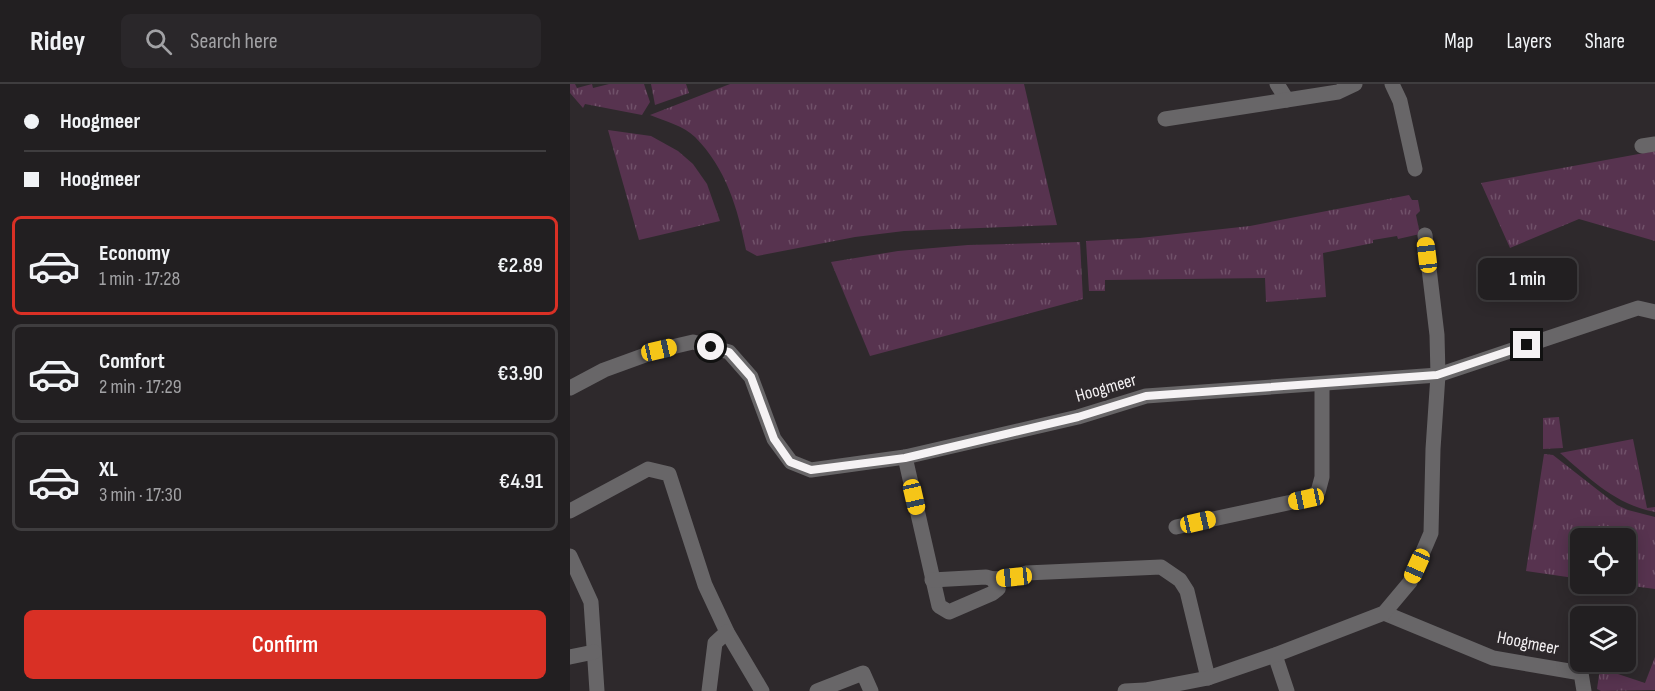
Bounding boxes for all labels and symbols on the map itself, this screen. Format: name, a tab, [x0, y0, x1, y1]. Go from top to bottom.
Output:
car	[1416, 236, 1438, 274]
callout: 1 min	[1478, 258, 1576, 300]
route end	[1513, 331, 1540, 358]
route start	[697, 333, 724, 360]
car	[639, 337, 679, 363]
street label: Hoogmeer	[1073, 369, 1139, 407]
car	[901, 477, 927, 517]
car	[1287, 486, 1325, 512]
car	[1178, 509, 1218, 535]
car	[1401, 546, 1433, 586]
car	[995, 566, 1033, 588]
street label: Hoogmeer	[1495, 627, 1561, 659]

